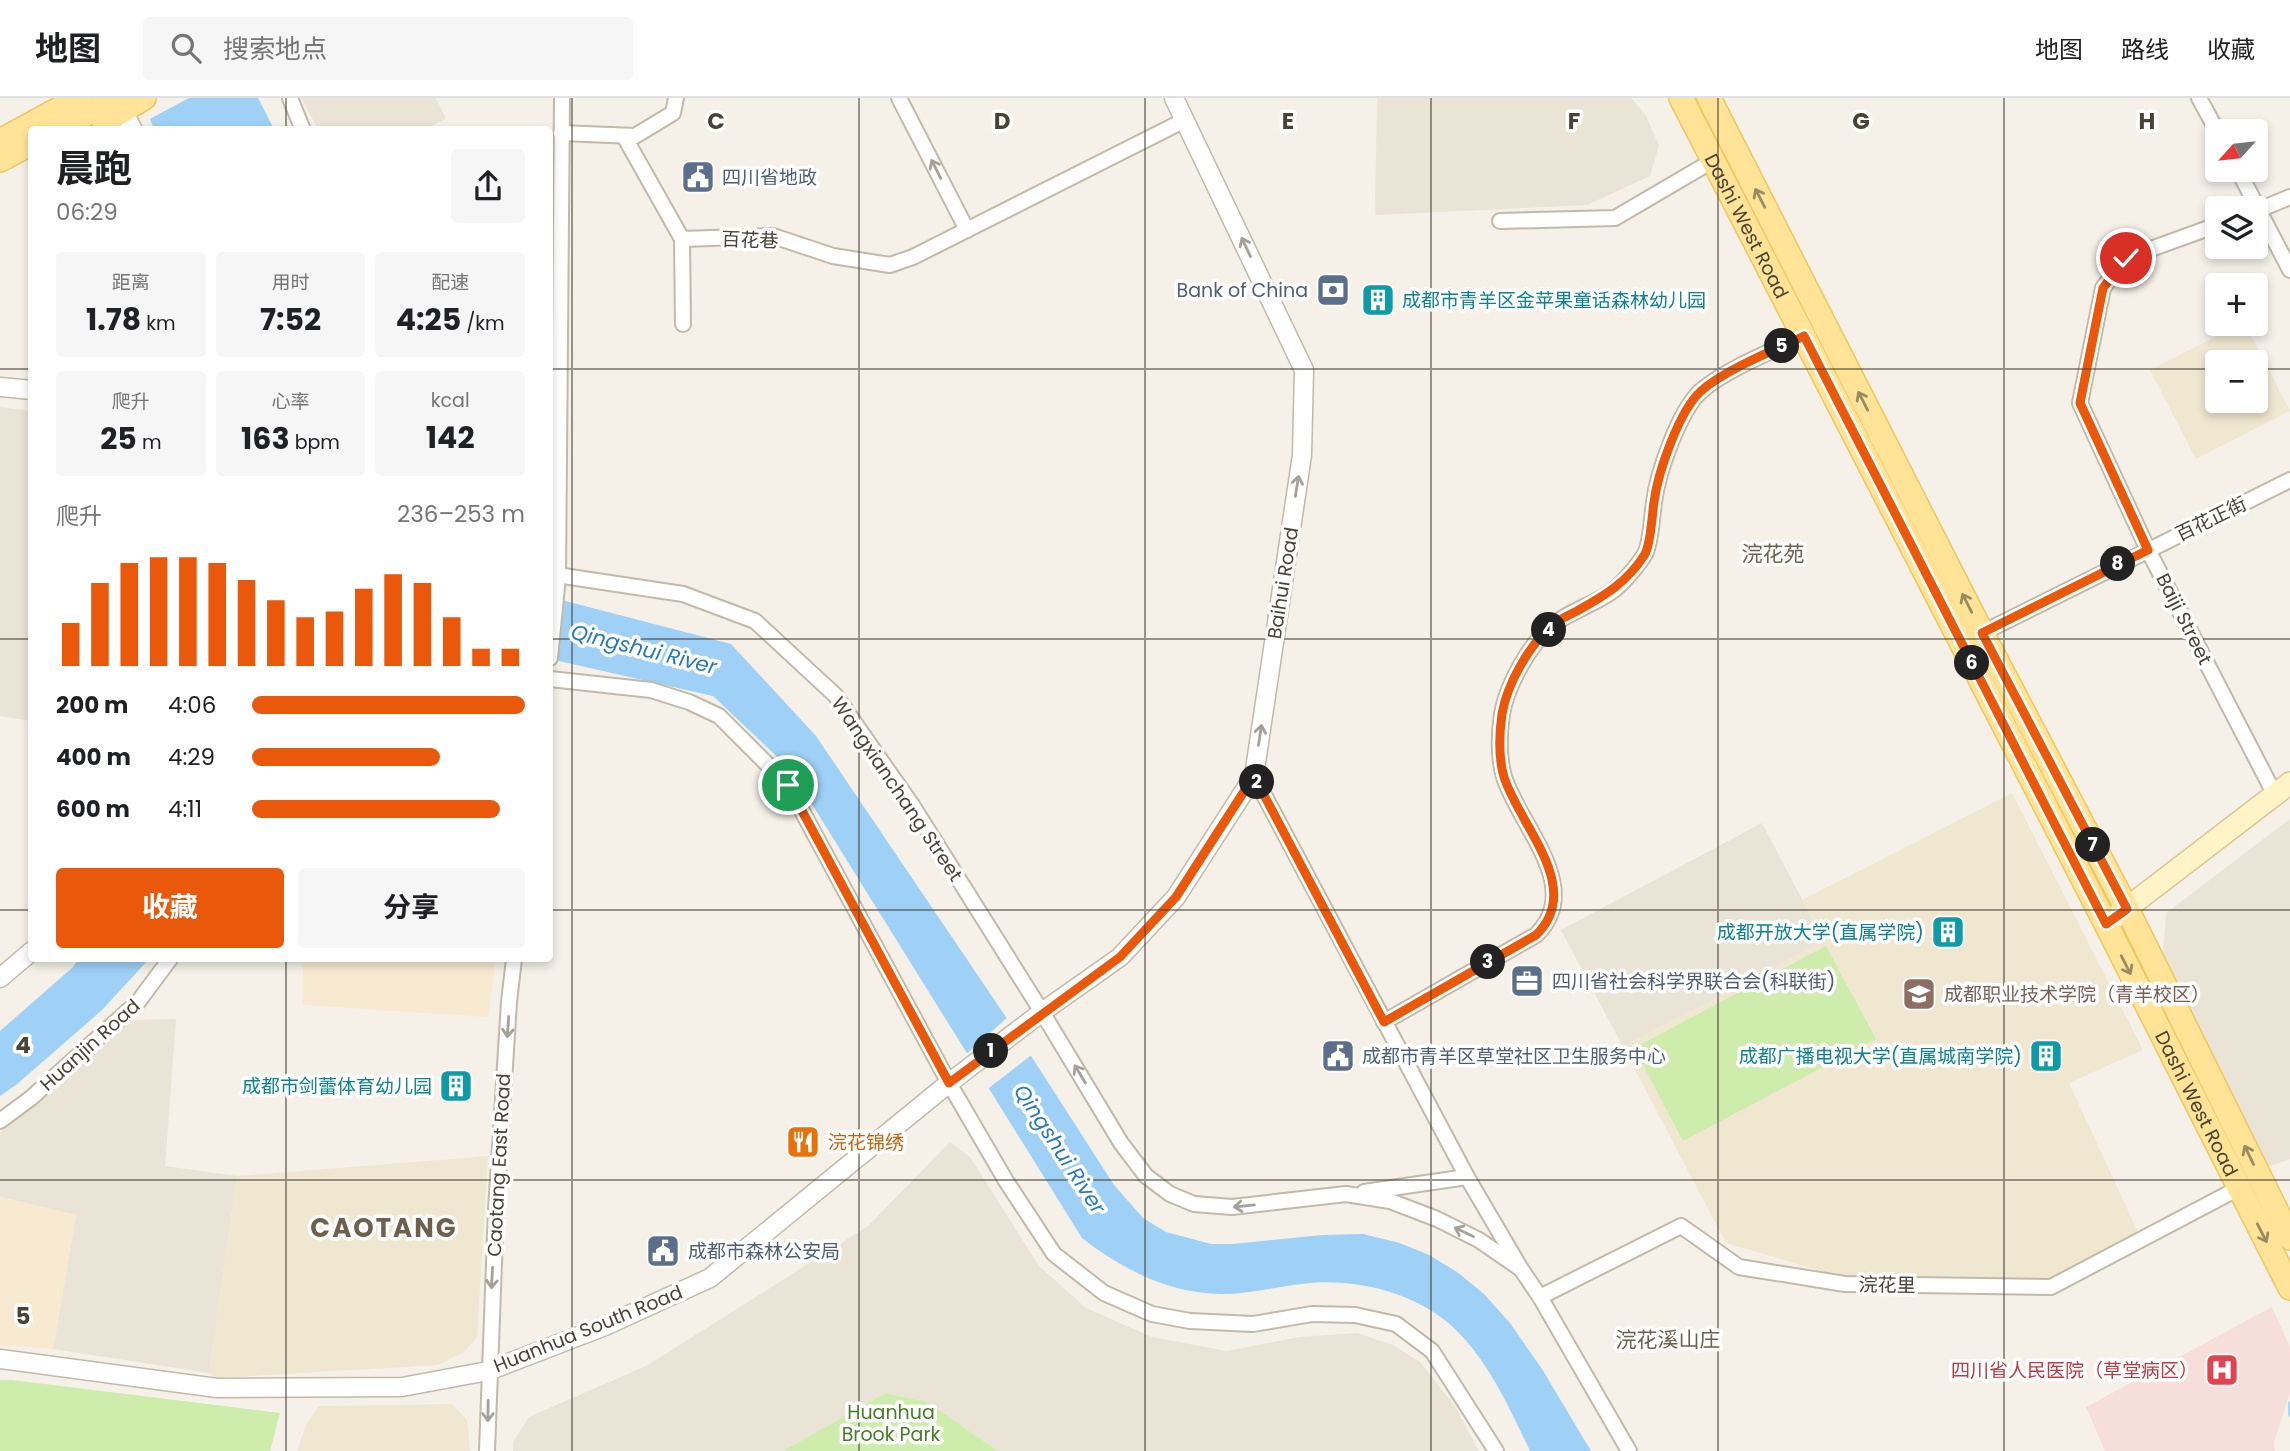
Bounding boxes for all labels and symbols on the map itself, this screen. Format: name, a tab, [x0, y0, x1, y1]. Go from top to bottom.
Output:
text: C	[707, 105, 725, 137]
text: D	[994, 105, 1010, 137]
text: E	[1282, 105, 1294, 137]
text: F	[1568, 105, 1580, 137]
text: G	[1852, 105, 1870, 137]
text: H	[2139, 105, 2155, 137]
north arrow	[2205, 119, 2268, 182]
street label: Dashi West Road	[1698, 149, 1795, 303]
public building icon: 四川省地政	[679, 158, 717, 196]
one-way arrow	[929, 159, 942, 180]
place label: 四川省地政	[722, 164, 817, 191]
one-way arrow	[1752, 188, 1766, 209]
street label: 百花巷	[721, 226, 779, 254]
pin	[2096, 228, 2156, 288]
one-way arrow	[1239, 237, 1252, 258]
bank icon: Bank of China	[1314, 271, 1352, 309]
place label: Bank of China	[1177, 277, 1308, 304]
building icon: 成都市青羊区金苹果童话森林幼儿园	[1359, 281, 1397, 319]
place label: 成都市青羊区金苹果童话森林幼儿园	[1402, 287, 1706, 314]
pin: 5	[1764, 328, 1800, 364]
one-way arrow	[1856, 391, 1869, 412]
one-way arrow	[1291, 475, 1304, 498]
street label: 百花正街	[2171, 490, 2251, 548]
street label: Baihui Road	[1261, 525, 1305, 641]
district label: 浣花苑	[1742, 539, 1805, 568]
pin: 8	[2100, 546, 2136, 582]
street label: Baiji Street	[2149, 569, 2219, 669]
one-way arrow	[1959, 594, 1973, 614]
pin: 4	[1532, 612, 1566, 648]
water label: Qingshui River	[568, 617, 721, 681]
pin: 6	[1954, 646, 1990, 680]
street label: Wangxianchang Street	[825, 691, 969, 887]
one-way arrow	[1254, 724, 1267, 747]
pin	[758, 755, 818, 815]
pin: 2	[1240, 764, 1274, 800]
pin: 7	[2076, 828, 2110, 862]
building icon: 成都开放大学(直属学院)	[1929, 913, 1967, 951]
place label: 成都开放大学(直属学院)	[1717, 919, 1924, 946]
pin: 3	[1470, 944, 1506, 980]
one-way arrow	[2119, 954, 2133, 975]
office icon: 四川省社会科学界联合会(科联街)	[1508, 962, 1546, 1000]
place label: 四川省社会科学界联合会(科联街)	[1552, 968, 1835, 995]
school or university icon: 成都职业技术学院（青羊校区）	[1900, 975, 1938, 1013]
place label: 成都职业技术学院（青羊校区）	[1944, 981, 2210, 1008]
street label: Huanjin Road	[34, 993, 146, 1097]
one-way arrow	[501, 1015, 514, 1038]
street label: Dashi West Road	[2149, 1026, 2245, 1181]
text: 4	[15, 1029, 31, 1061]
pin: 1	[974, 1034, 1009, 1068]
public building icon: 成都市青羊区草堂社区卫生服务中心	[1319, 1037, 1357, 1075]
building icon: 成都广播电视大学(直属城南学院)	[2027, 1037, 2065, 1075]
place label: 成都市青羊区草堂社区卫生服务中心	[1362, 1043, 1666, 1070]
place label: 成都广播电视大学(直属城南学院)	[1739, 1043, 2022, 1070]
one-way arrow	[1072, 1065, 1086, 1085]
building icon: 成都市剑蕾体育幼儿园	[437, 1067, 475, 1105]
place label: 成都市剑蕾体育幼儿园	[242, 1073, 432, 1100]
street label: Caotang East Road	[481, 1073, 517, 1257]
water label: Qingshui River	[1007, 1079, 1113, 1220]
restaurant icon: 浣花锦绣	[784, 1123, 822, 1161]
place label: 浣花锦绣	[828, 1129, 904, 1156]
one-way arrow	[2241, 1145, 2255, 1166]
one-way arrow	[1233, 1200, 1256, 1213]
district label: CAOTANG	[310, 1210, 458, 1246]
one-way arrow	[2256, 1223, 2270, 1243]
one-way arrow	[1454, 1225, 1475, 1239]
public building icon: 成都市森林公安局	[644, 1232, 682, 1270]
place label: 成都市森林公安局	[688, 1238, 840, 1265]
one-way arrow	[486, 1267, 499, 1290]
street label: 浣花里	[1858, 1271, 1916, 1299]
street label: Huanhua South Road	[489, 1279, 687, 1379]
text: 5	[16, 1300, 30, 1332]
district label: 浣花溪山庄	[1616, 1325, 1721, 1354]
hospital icon: 四川省人民医院（草堂病区）	[2203, 1351, 2241, 1389]
place label: 四川省人民医院（草堂病区）	[1951, 1357, 2198, 1384]
one-way arrow	[481, 1399, 494, 1422]
park label: Huanhua Brook Park	[842, 1399, 941, 1448]

